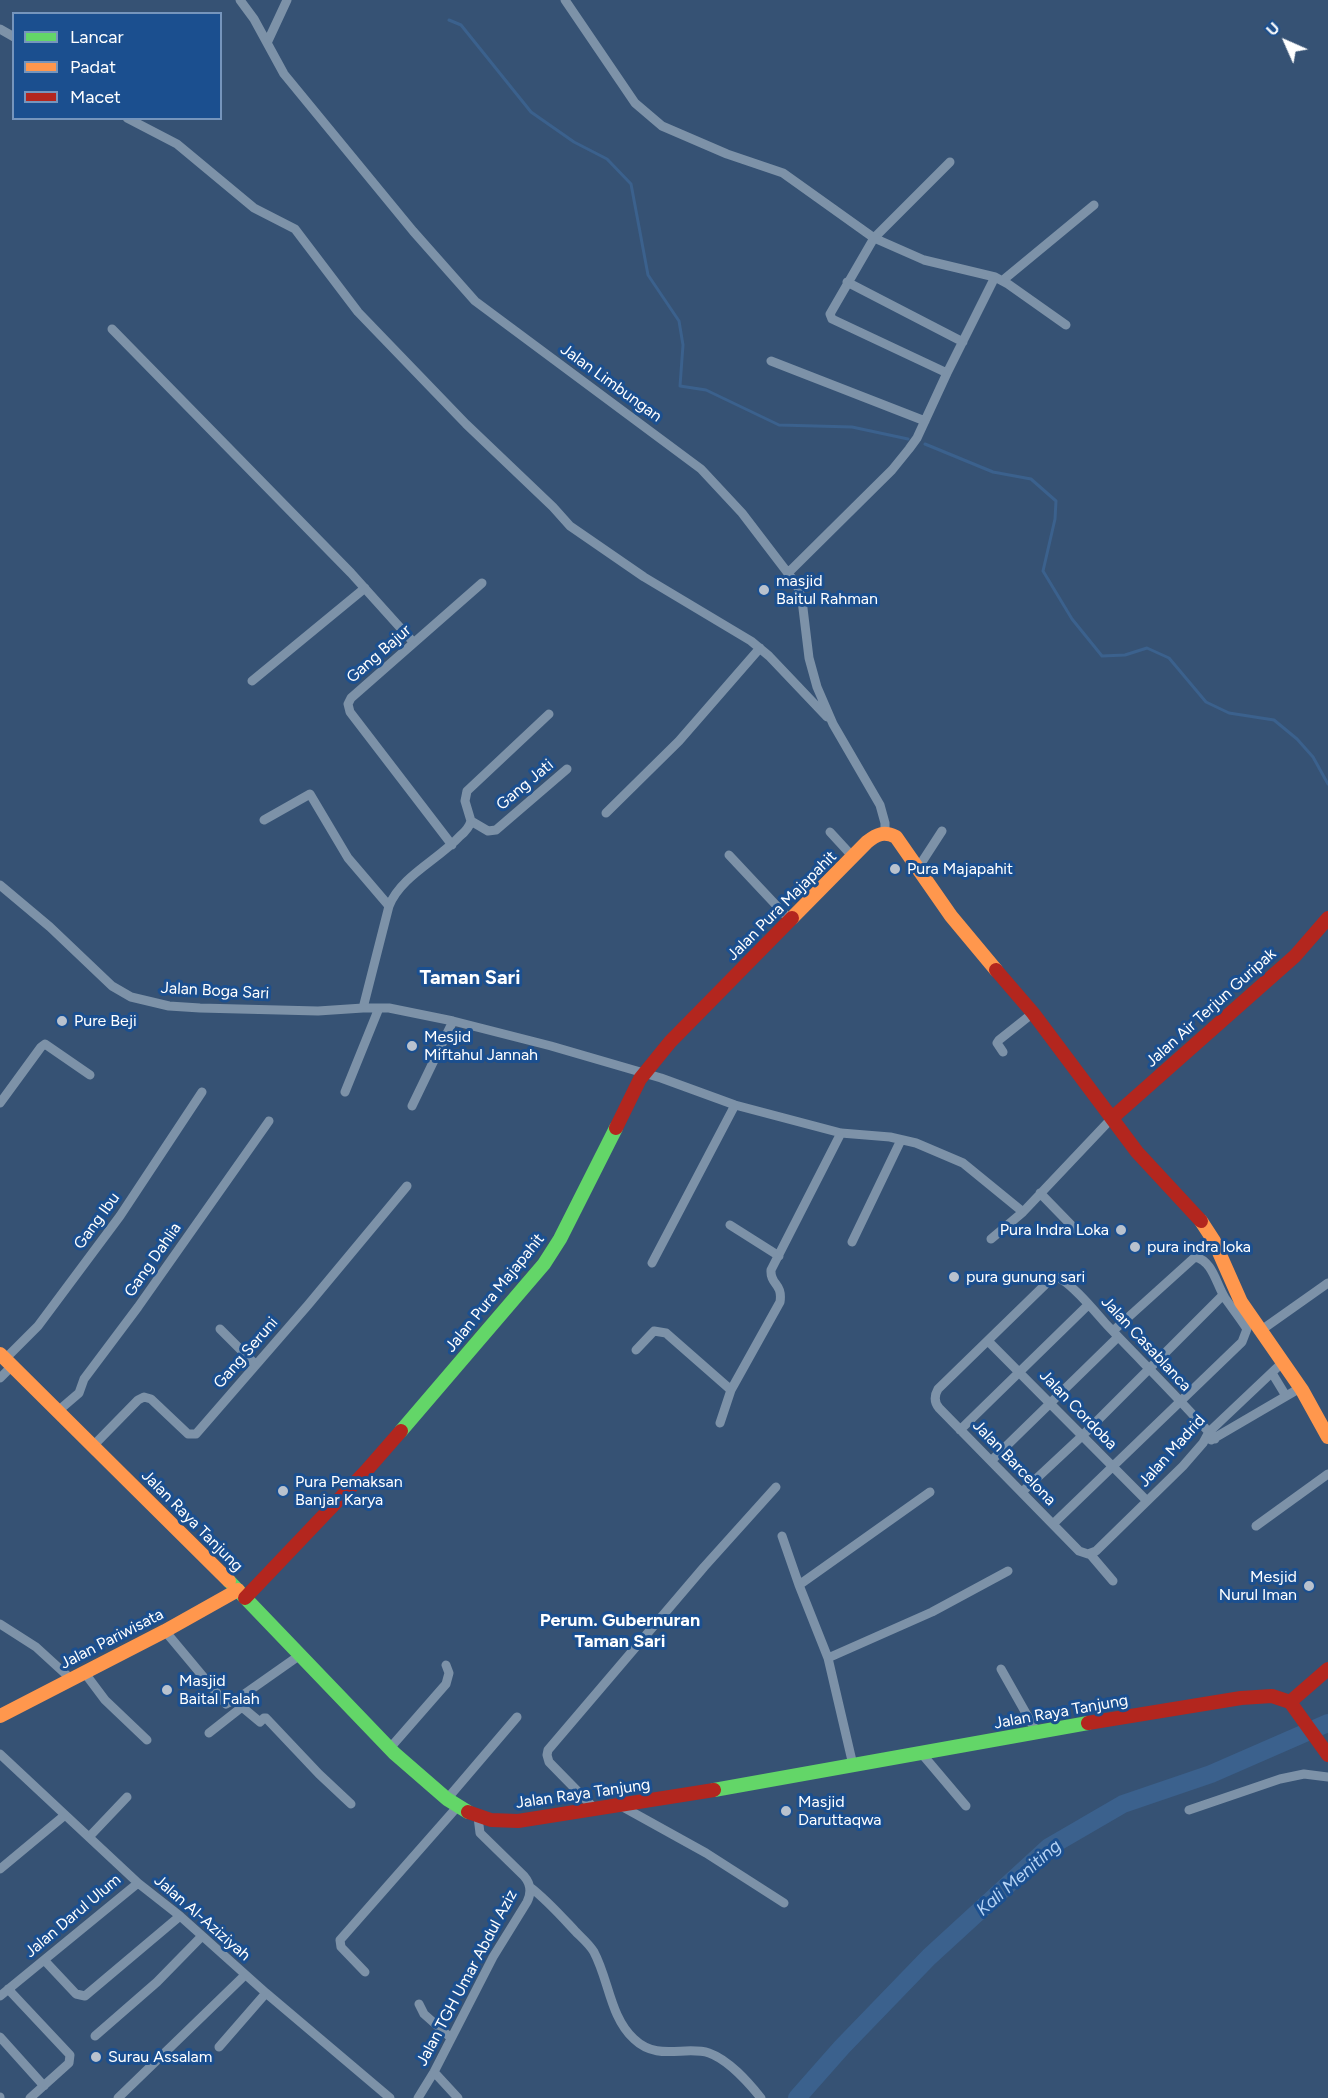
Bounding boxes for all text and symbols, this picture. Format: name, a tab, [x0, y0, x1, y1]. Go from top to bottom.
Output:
legend	[12, 12, 222, 120]
north arrow	[1256, 12, 1316, 72]
text: U	[1262, 18, 1284, 40]
text: Lancar	[70, 26, 124, 48]
text: Padat	[70, 56, 116, 78]
text: Macet	[70, 86, 121, 108]
street label: Jalan Limbungan	[557, 340, 665, 426]
place label: masjid Baitul Rahman	[776, 571, 878, 609]
marker: masjid Baitul Rahman	[757, 583, 771, 597]
street label: Gang Bajur	[343, 621, 415, 687]
street label: Gang Jati	[492, 756, 558, 814]
street label: Jalan Pura Majapahit	[723, 847, 841, 965]
place label: Pura Majapahit	[907, 859, 1013, 879]
marker: Pura Majapahit	[888, 862, 902, 876]
street label: Jalan Air Terjun Guripak	[1142, 944, 1280, 1072]
district label: Taman Sari	[420, 966, 520, 990]
street label: Jalan Boga Sari	[160, 979, 270, 1003]
place label: Pure Beji	[74, 1011, 137, 1031]
marker: Pure Beji	[55, 1014, 69, 1028]
place label: Mesjid Miftahul Jannah	[424, 1027, 538, 1065]
marker: Mesjid Miftahul Jannah	[405, 1039, 419, 1053]
street label: Gang Ibu	[70, 1189, 124, 1253]
street label: Gang Dahlia	[120, 1219, 186, 1301]
place label: Pura Indra Loka	[1000, 1220, 1109, 1240]
marker: Pura Indra Loka	[1114, 1223, 1128, 1237]
street label: Jalan Pura Majapahit	[441, 1230, 549, 1356]
place label: pura indra loka	[1147, 1237, 1251, 1257]
marker: pura indra loka	[1128, 1240, 1142, 1254]
place label: pura gunung sari	[966, 1267, 1085, 1287]
marker: pura gunung sari	[947, 1270, 961, 1284]
street label: Jalan Casablanca	[1097, 1292, 1195, 1396]
street label: Gang Seruni	[210, 1313, 282, 1393]
street label: Jalan Cordoba	[1035, 1366, 1121, 1454]
street label: Jalan Madrid	[1135, 1411, 1209, 1491]
street label: Jalan Barcelona	[968, 1416, 1060, 1510]
street label: Jalan Raya Tanjung	[137, 1466, 247, 1576]
place label: Pura Pemaksan Banjar Karya	[295, 1472, 403, 1510]
marker: Pura Pemaksan Banjar Karya	[276, 1484, 290, 1498]
place label: Mesjid Nurul Iman	[1219, 1567, 1297, 1605]
marker: Mesjid Nurul Iman	[1302, 1579, 1316, 1593]
street label: Jalan Pariwisata	[57, 1605, 167, 1673]
district label: Perum. Gubernuran Taman Sari	[540, 1610, 700, 1652]
place label: Masjid Baital Falah	[179, 1671, 260, 1709]
marker: Masjid Baital Falah	[160, 1683, 174, 1697]
street label: Jalan Raya Tanjung	[992, 1691, 1130, 1733]
street label: Jalan Raya Tanjung	[514, 1775, 652, 1813]
place label: Masjid Daruttaqwa	[798, 1792, 881, 1830]
marker: Masjid Daruttaqwa	[779, 1804, 793, 1818]
water label: Kali Meniting	[972, 1835, 1066, 1921]
street label: Jalan Darul Ulum	[21, 1870, 125, 1962]
street label: Jalan Al-Aziziyah	[150, 1871, 254, 1965]
street label: Jalan TGH Umar Abdul Aziz	[412, 1887, 522, 2069]
place label: Surau Assalam	[108, 2047, 212, 2067]
marker: Surau Assalam	[89, 2050, 103, 2064]

